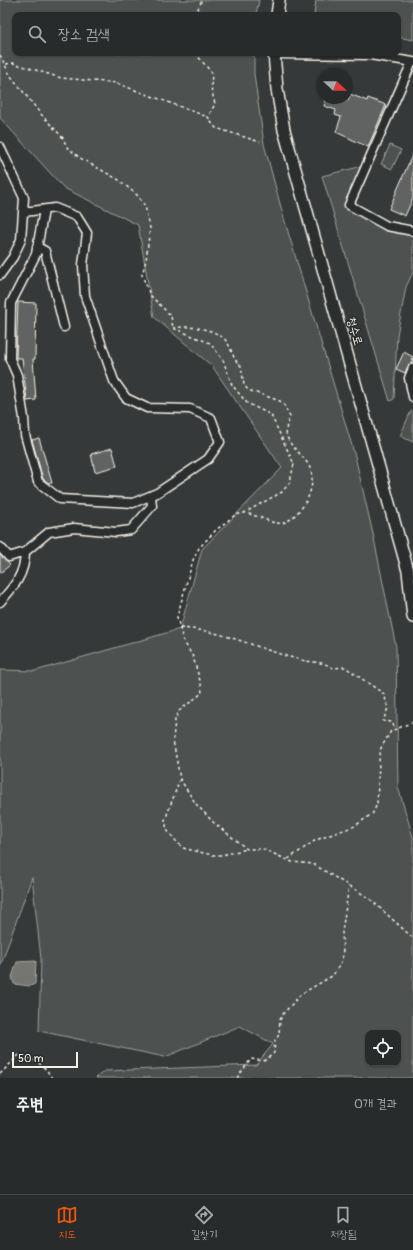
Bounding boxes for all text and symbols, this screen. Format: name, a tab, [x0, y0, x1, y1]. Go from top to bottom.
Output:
search box	[12, 12, 401, 56]
icon: search	[26, 23, 48, 45]
text: 장소 검색	[58, 25, 110, 44]
north arrow	[317, 68, 353, 104]
street label: 청수로	[343, 315, 366, 347]
map controls	[365, 1030, 401, 1066]
button: locate	[365, 1030, 401, 1066]
scale bar	[12, 1050, 78, 1069]
text: 50 m	[18, 1052, 44, 1065]
text: 주변	[16, 1094, 43, 1115]
text: 0개 결과	[354, 1096, 397, 1112]
tab: 지도	[56, 1204, 78, 1242]
tab: 길찾기	[191, 1204, 218, 1242]
tab: 저장됨	[330, 1204, 357, 1242]

